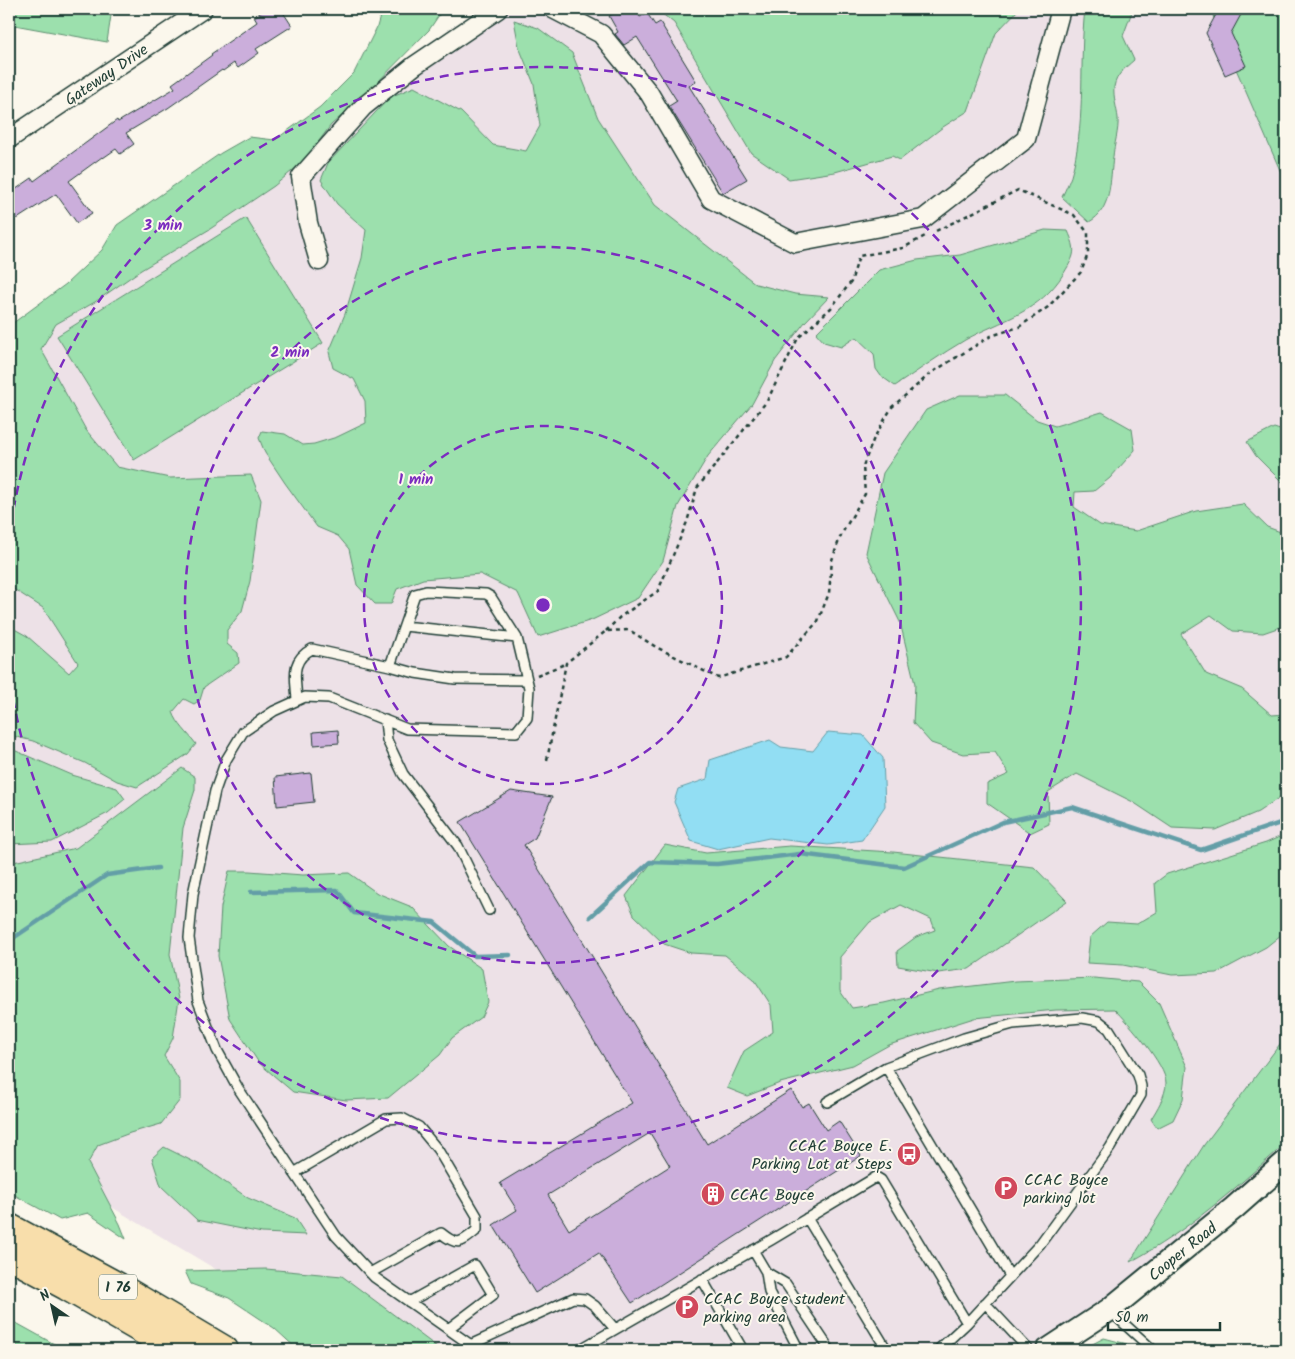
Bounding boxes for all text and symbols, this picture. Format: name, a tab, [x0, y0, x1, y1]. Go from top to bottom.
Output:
street label: Gateway Drive	[60, 38, 154, 113]
text: 3 min	[143, 214, 182, 238]
text: 2 min	[270, 341, 310, 365]
text: 1 min	[399, 468, 433, 492]
centre of rings	[534, 596, 552, 614]
place label: CCAC Boyce E. Parking Lot at Steps	[752, 1134, 892, 1177]
bus stop icon: CCAC Boyce E. Parking Lot at Steps	[896, 1141, 922, 1167]
place label: CCAC Boyce parking lot	[1023, 1168, 1108, 1211]
parking icon: CCAC Boyce parking lot	[993, 1175, 1019, 1201]
building icon: CCAC Boyce	[700, 1181, 726, 1207]
place label: CCAC Boyce	[730, 1183, 814, 1208]
street label: Cooper Road	[1143, 1216, 1224, 1288]
road number: I 76	[99, 1274, 137, 1300]
north arrow	[28, 1282, 78, 1332]
text: N	[35, 1284, 55, 1308]
place label: CCAC Boyce student parking area	[703, 1287, 846, 1330]
parking icon: CCAC Boyce student parking area	[674, 1294, 700, 1320]
scale bar	[1108, 1299, 1220, 1331]
text: 50 m	[1115, 1306, 1149, 1330]

